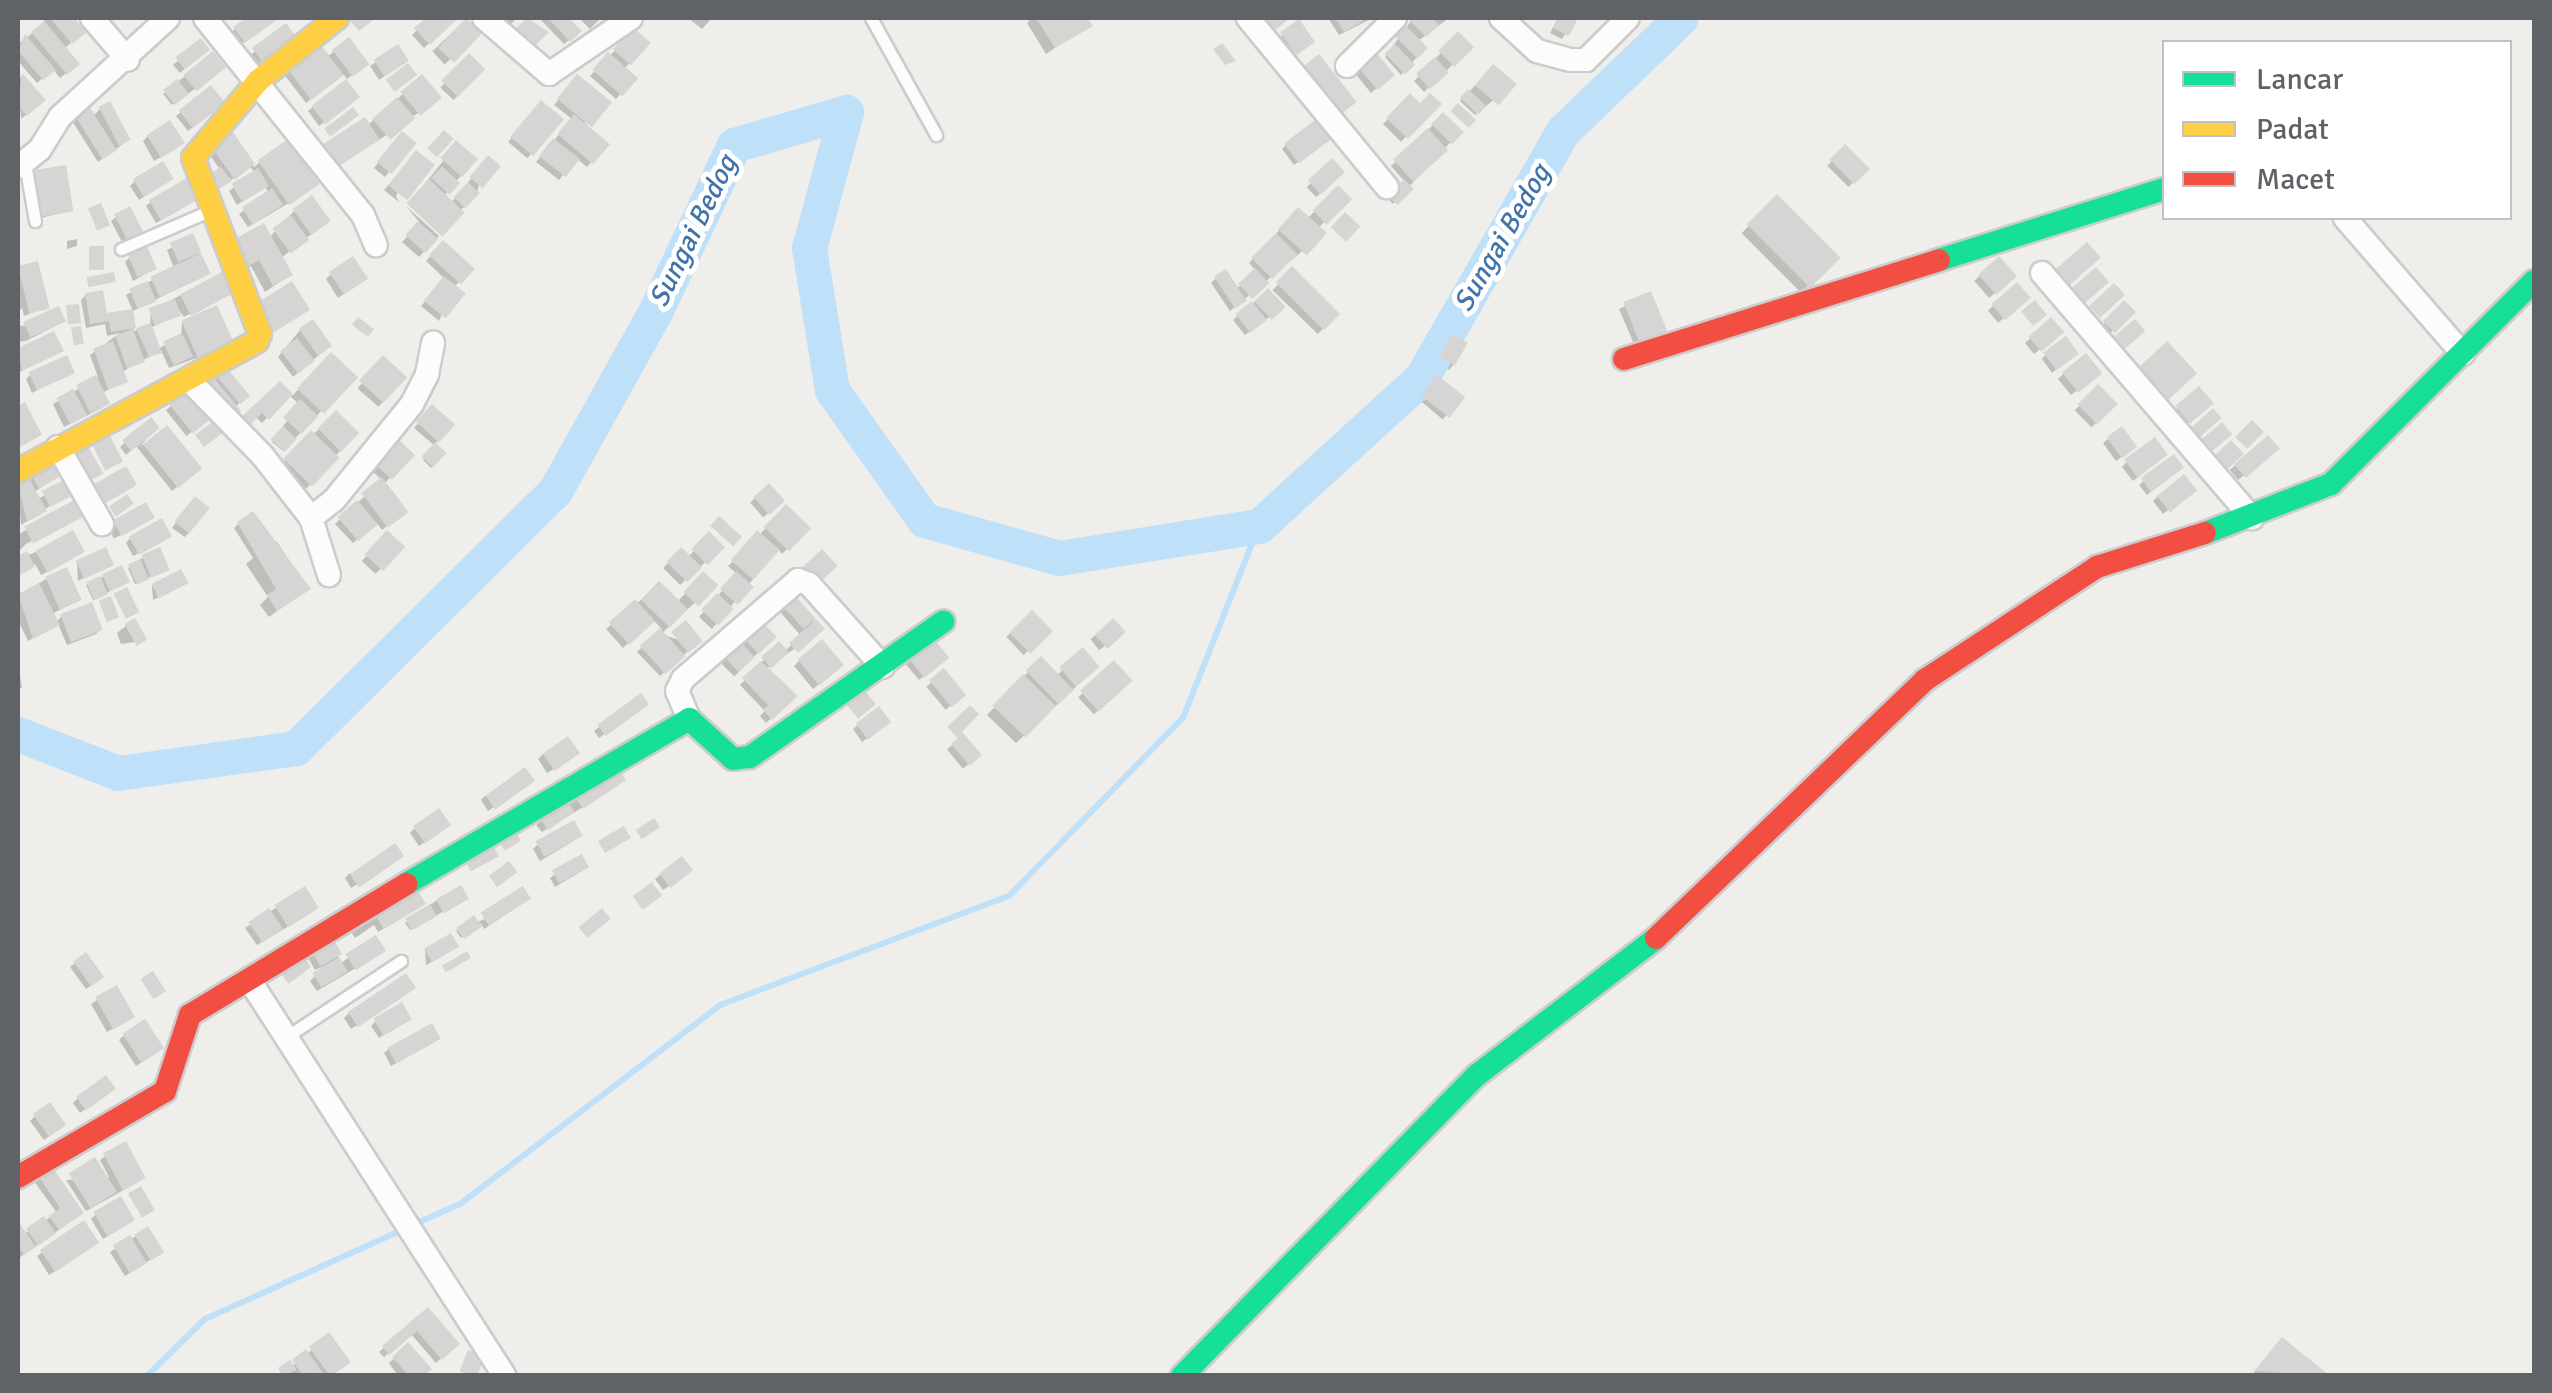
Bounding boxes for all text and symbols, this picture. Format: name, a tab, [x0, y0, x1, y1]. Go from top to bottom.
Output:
legend	[2162, 40, 2512, 220]
text: Lancar	[2256, 61, 2343, 98]
text: Padat	[2256, 111, 2329, 148]
water label: Sungai Bedog	[642, 150, 744, 312]
water label: Sungai Bedog	[1446, 159, 1558, 317]
text: Macet	[2256, 161, 2335, 198]

